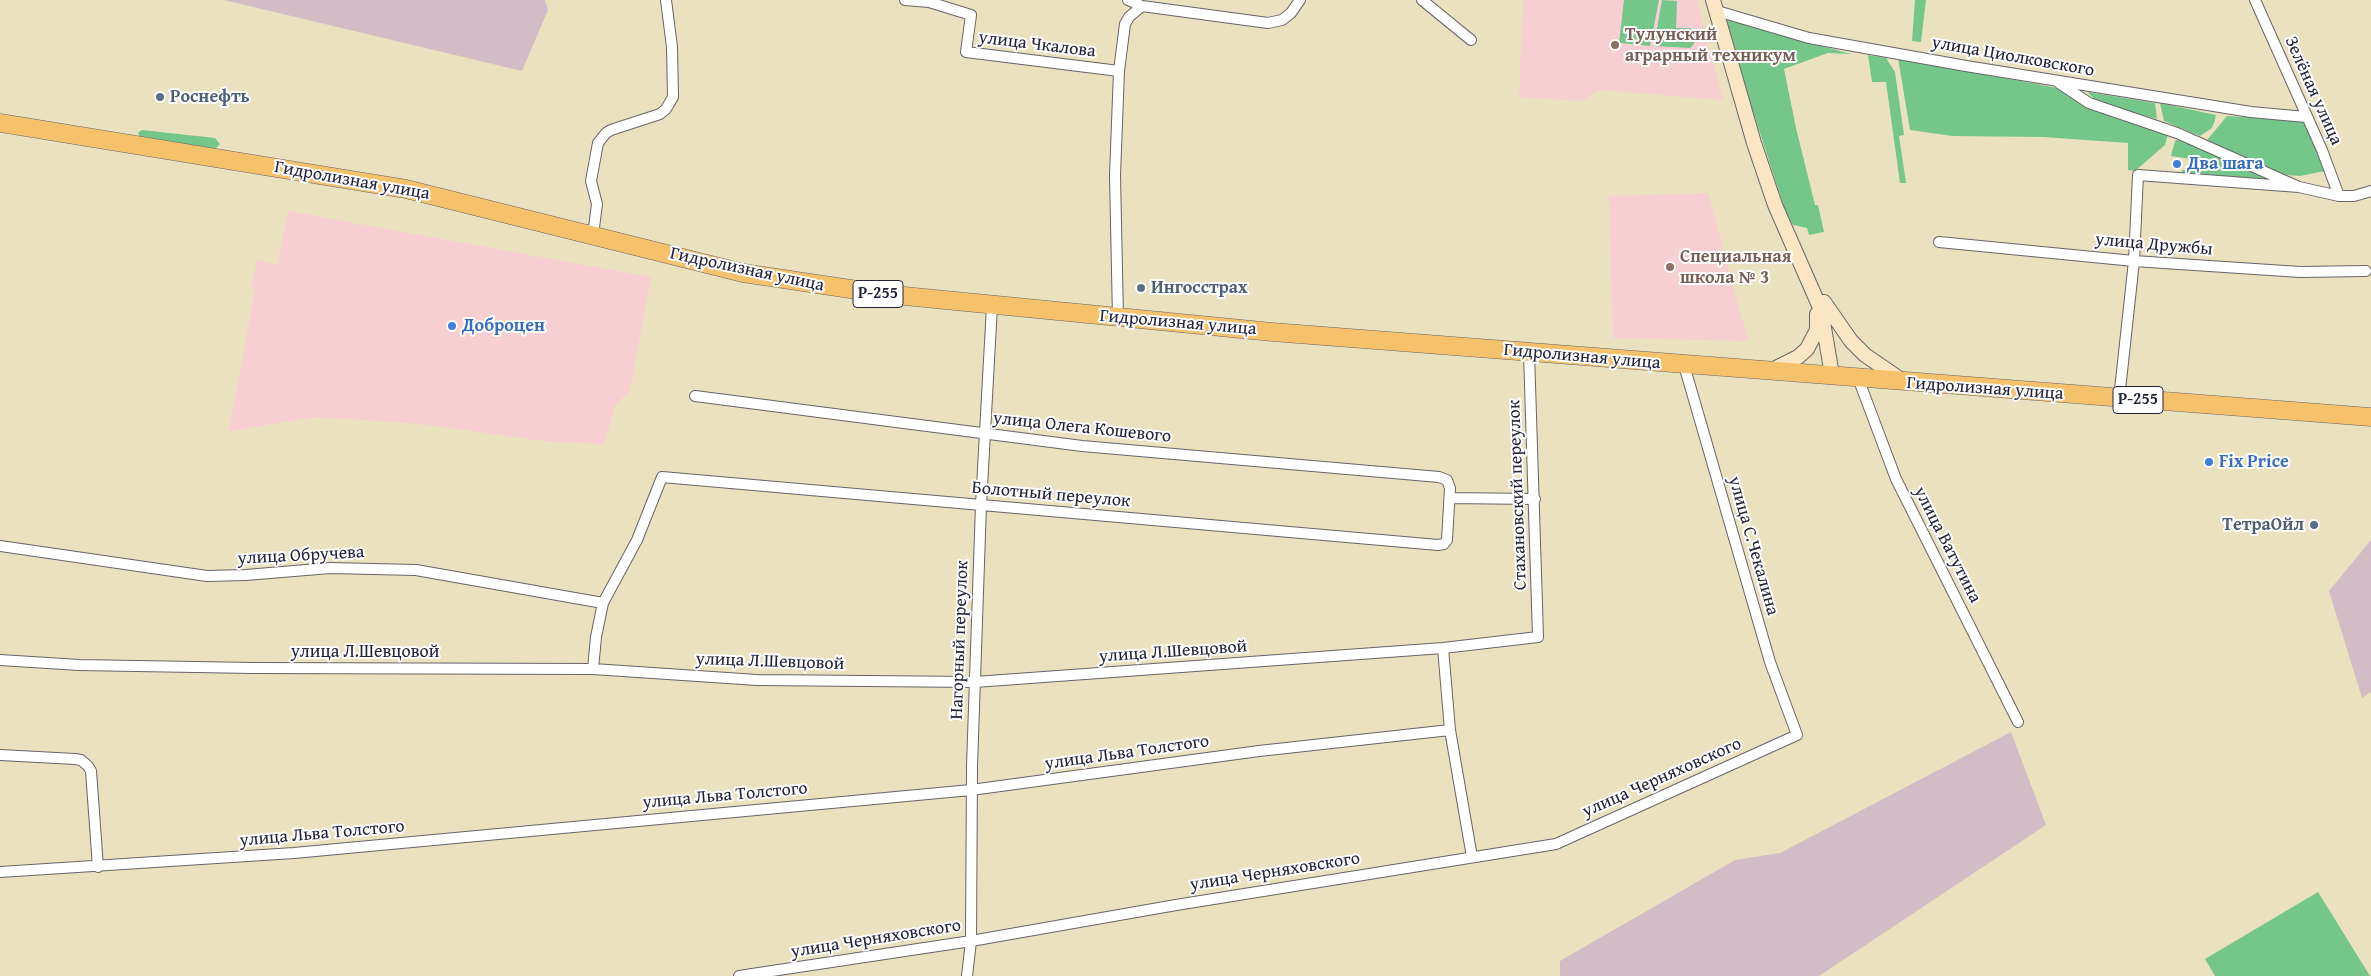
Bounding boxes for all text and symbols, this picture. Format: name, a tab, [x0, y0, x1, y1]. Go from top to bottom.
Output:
place label: Тулунский аграрный техникум	[1625, 24, 1796, 66]
street label: улица Чкалова	[977, 27, 1097, 63]
street label: улица Циолковского	[1930, 32, 2096, 82]
street label: Зелёная улица	[2279, 33, 2347, 149]
marker: Тулунский аграрный техникум	[1609, 39, 1621, 51]
place label: Роснефть	[170, 86, 250, 108]
marker: Роснефть	[154, 91, 166, 103]
place label: Два шага	[2187, 153, 2263, 175]
street label: Гидролизная улица	[273, 157, 431, 205]
marker: Два шага	[2171, 158, 2183, 170]
street label: улица Дружбы	[2094, 229, 2214, 261]
street label: Гидролизная улица	[668, 243, 826, 297]
place label: Специальная школа № 3	[1680, 246, 1791, 288]
marker: Специальная школа № 3	[1664, 261, 1676, 273]
place label: Ингосстрах	[1151, 277, 1248, 299]
road number: Р-255	[853, 280, 903, 308]
marker: Ингосстрах	[1135, 282, 1147, 294]
street label: Гидролизная улица	[1099, 305, 1257, 341]
place label: Доброцен	[462, 315, 545, 337]
marker: Доброцен	[446, 320, 458, 332]
street label: Гидролизная улица	[1503, 339, 1661, 375]
street label: Гидролизная улица	[1906, 373, 2064, 405]
road number: Р-255	[2113, 386, 2163, 414]
street label: Стахановский переулок	[1504, 399, 1532, 591]
street label: улица Олега Кошевого	[992, 408, 1172, 448]
place label: Fix Price	[2219, 451, 2289, 473]
marker: Fix Price	[2203, 456, 2215, 468]
street label: улица С.Чекалина	[1723, 474, 1783, 618]
street label: Болотный переулок	[971, 477, 1131, 513]
street label: улица Ватутина	[1908, 483, 1986, 607]
place label: ТетраОйл	[2222, 514, 2304, 536]
marker: ТетраОйл	[2308, 519, 2320, 531]
street label: улица Обручева	[237, 542, 365, 570]
street label: Нагорный переулок	[946, 560, 974, 720]
street label: улица Л.Шевцовой	[1098, 636, 1248, 668]
street label: улица Л.Шевцовой	[291, 641, 439, 663]
street label: улица Л.Шевцовой	[695, 649, 845, 675]
street label: улица Льва Толстого	[1043, 731, 1211, 775]
street label: улица Черняховского	[1579, 733, 1745, 823]
street label: улица Льва Толстого	[642, 778, 808, 814]
street label: улица Льва Толстого	[239, 816, 405, 852]
street label: улица Черняховского	[1188, 848, 1362, 896]
street label: улица Черняховского	[789, 915, 963, 963]

